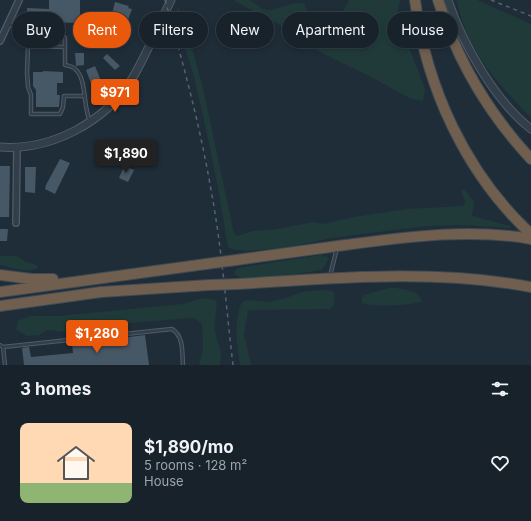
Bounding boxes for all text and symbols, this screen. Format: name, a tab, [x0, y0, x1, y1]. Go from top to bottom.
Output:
chip: Buy	[12, 12, 65, 48]
chip: Rent	[73, 12, 131, 48]
chip: Filters	[139, 12, 208, 48]
chip: New	[216, 12, 274, 48]
chip: Apartment	[282, 12, 379, 48]
chip: House	[387, 12, 458, 48]
pin: $971	[91, 79, 139, 113]
text: $971	[100, 84, 130, 100]
pin: $1,890	[93, 140, 159, 174]
text: $1,890	[104, 145, 148, 161]
pin: $1,280	[64, 320, 130, 354]
text: $1,280	[75, 325, 119, 341]
icon: filters	[489, 378, 511, 400]
text: 3 homes	[20, 379, 91, 399]
text: $1,890/mo	[144, 437, 234, 457]
icon: home	[52, 439, 100, 487]
icon: heart	[489, 452, 511, 474]
text: 5 rooms · 128 m²	[144, 457, 247, 473]
text: House	[144, 473, 184, 489]

